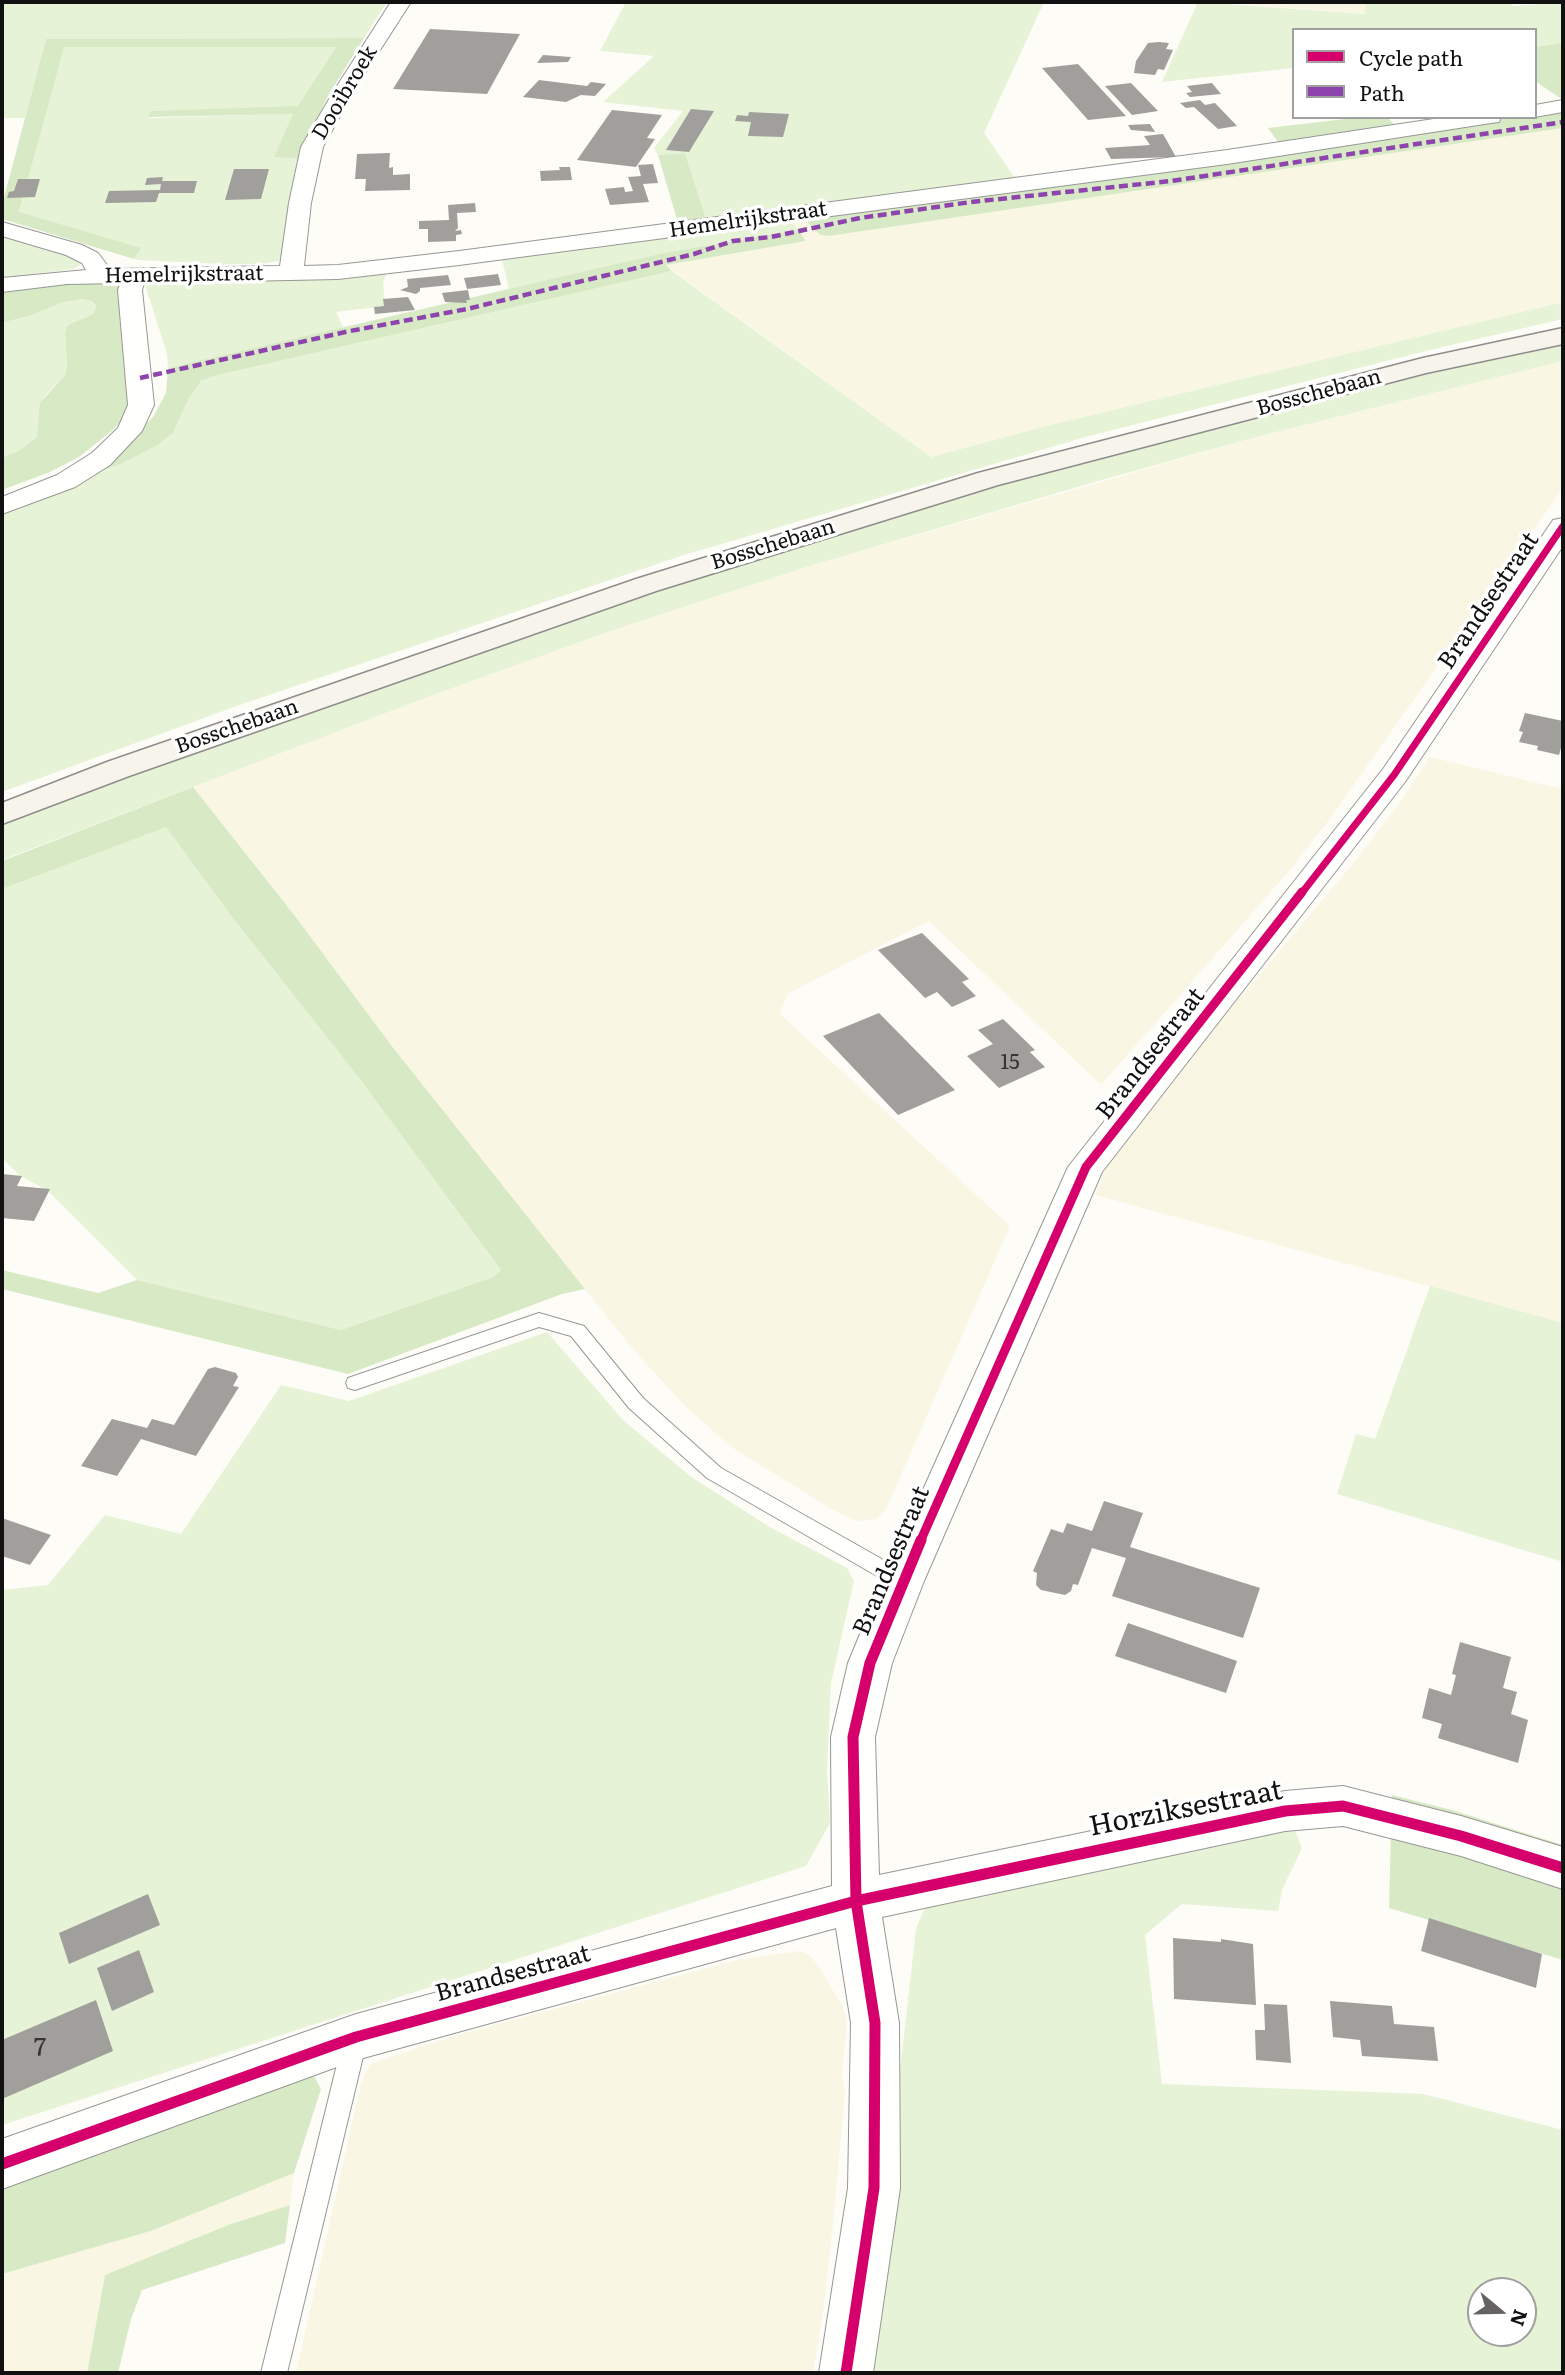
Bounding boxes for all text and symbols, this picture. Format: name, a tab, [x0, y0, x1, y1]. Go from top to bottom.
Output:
legend	[1292, 28, 1537, 119]
street label: Dooibroek	[307, 41, 383, 145]
text: Cycle path	[1359, 41, 1463, 72]
text: Path	[1359, 76, 1405, 107]
street label: Hemelrijkstraat	[667, 196, 829, 244]
street label: Hemelrijkstraat	[104, 261, 264, 289]
street label: Bosschebaan	[1254, 364, 1384, 422]
street label: Bosschebaan	[708, 514, 838, 576]
street label: Brandsestraat	[1433, 527, 1545, 675]
street label: Bosschebaan	[172, 694, 302, 760]
street label: Brandsestraat	[1091, 982, 1211, 1126]
house number: 15	[1000, 1050, 1020, 1076]
street label: Brandsestraat	[848, 1482, 936, 1640]
street label: Horziksestraat	[1086, 1774, 1286, 1844]
street label: Brandsestraat	[432, 1939, 594, 2009]
house number: 7	[34, 2034, 46, 2062]
north arrow	[1467, 2277, 1537, 2347]
text: N	[1504, 2306, 1536, 2330]

